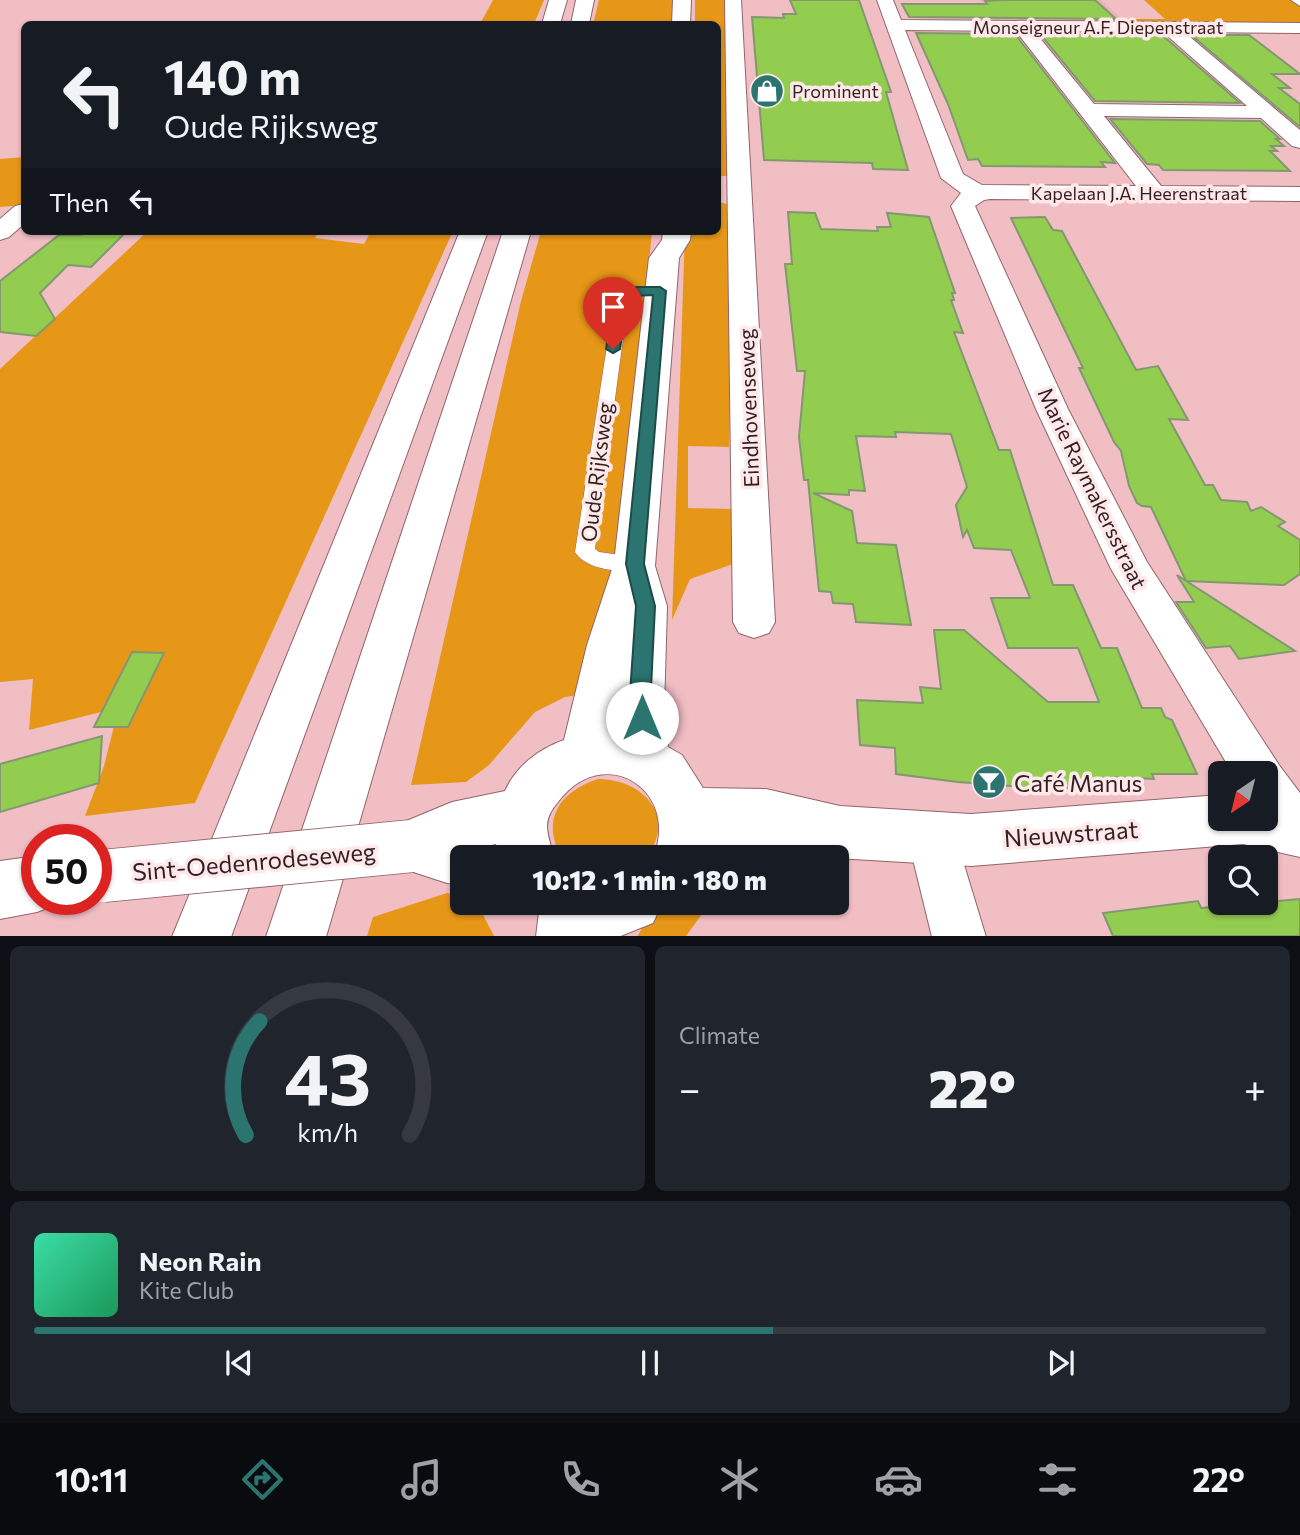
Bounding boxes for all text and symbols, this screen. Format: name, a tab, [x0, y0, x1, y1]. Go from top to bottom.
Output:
street label: Monseigneur A.F. Diepenstraat	[973, 16, 1223, 38]
text: 140 m	[164, 45, 301, 105]
icon: left	[49, 49, 140, 140]
shop icon: Prominent	[748, 72, 786, 110]
place label: Prominent	[792, 80, 879, 102]
text: Oude Rijksweg	[164, 105, 378, 145]
icon: left	[123, 182, 161, 220]
street label: Kapelaan J.A. Heerenstraat	[1031, 182, 1247, 204]
text: Then	[49, 186, 109, 217]
pin	[583, 277, 643, 349]
icon: arrive	[594, 288, 632, 326]
street label: Eindhovenseweg	[733, 328, 763, 488]
street label: Marie Raymakersstraat	[1033, 383, 1153, 593]
street label: Oude Rijksweg	[575, 401, 617, 543]
position arrow	[605, 681, 679, 755]
north arrow	[1208, 761, 1278, 831]
map controls	[1208, 761, 1278, 915]
bar icon: Café Manus	[970, 763, 1008, 801]
place label: Café Manus	[1014, 768, 1143, 797]
street label: Nieuwstraat	[1003, 814, 1139, 852]
speed limit sign: 50	[21, 824, 112, 915]
street label: Sint-Oedenrodeseweg	[131, 836, 377, 886]
button: search	[1208, 845, 1278, 915]
text: 10:12 · 1 min · 180 m	[532, 864, 767, 895]
text: Climate	[679, 1021, 760, 1049]
text: 43	[284, 1031, 371, 1120]
text: 22°	[928, 1055, 1016, 1119]
text: −	[679, 1064, 701, 1111]
text: +	[1244, 1064, 1266, 1111]
text: km/h	[297, 1116, 358, 1146]
text: Neon Rain	[139, 1245, 262, 1276]
text: Kite Club	[139, 1276, 234, 1304]
icon: previous	[220, 1344, 258, 1382]
icon: pause	[631, 1344, 669, 1382]
icon: next	[1042, 1344, 1080, 1382]
icon: directions	[238, 1455, 287, 1504]
icon: music	[397, 1455, 446, 1504]
icon: phone	[556, 1455, 605, 1504]
icon: climate	[715, 1455, 764, 1504]
icon: car	[874, 1455, 923, 1504]
icon: filters	[1033, 1455, 1082, 1504]
text: 10:11	[55, 1459, 128, 1499]
text: 22°	[1192, 1459, 1245, 1499]

